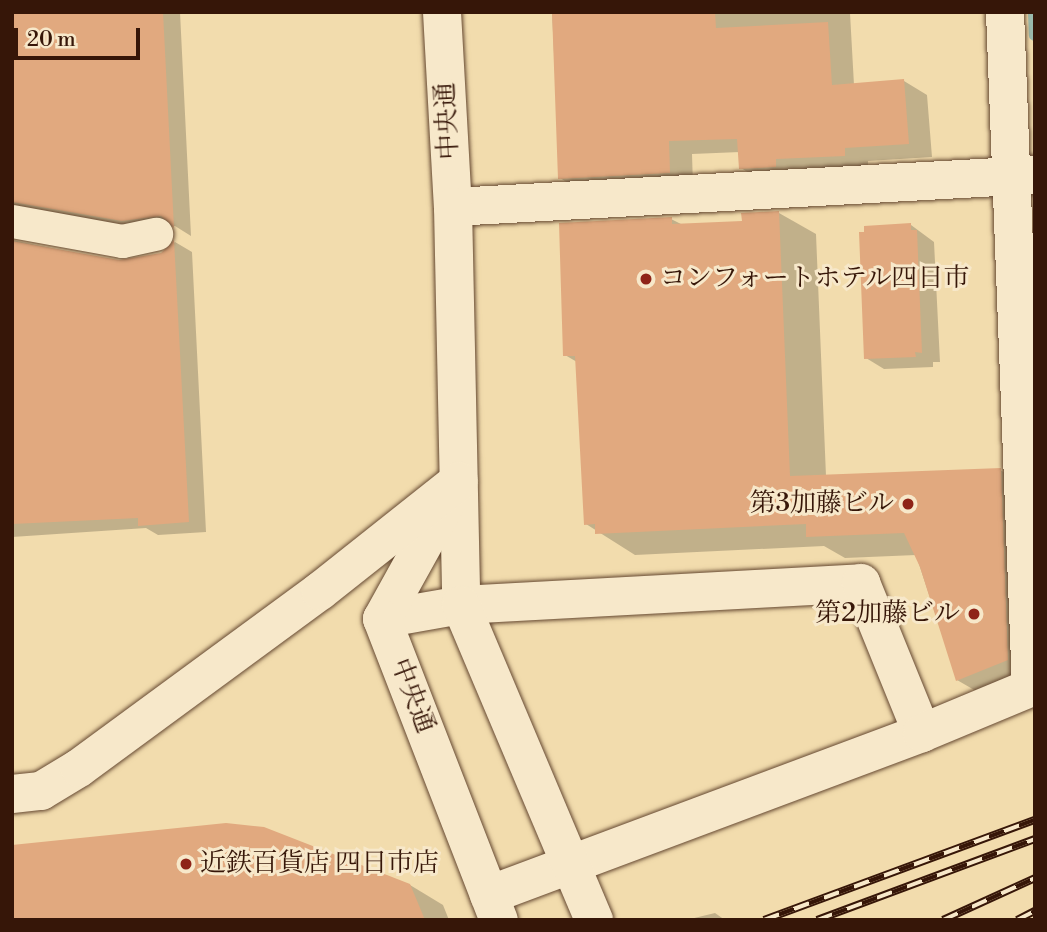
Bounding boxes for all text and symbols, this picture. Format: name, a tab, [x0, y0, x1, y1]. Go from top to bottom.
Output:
scale bar	[18, 14, 144, 58]
text: 20 m	[27, 27, 76, 53]
street label: 中央通	[430, 81, 466, 161]
place label: コンフォートホテル四日市	[660, 263, 972, 295]
marker: コンフォートホテル四日市	[638, 271, 654, 287]
place label: 第3加藤ビル	[750, 488, 894, 520]
marker: 第3加藤ビル	[900, 496, 916, 512]
place label: 第2加藤ビル	[815, 598, 960, 630]
marker: 第2加藤ビル	[966, 606, 982, 622]
street label: 中央通	[383, 654, 441, 738]
place label: 近鉄百貨店 四日市店	[200, 848, 439, 880]
marker: 近鉄百貨店 四日市店	[178, 856, 194, 872]

